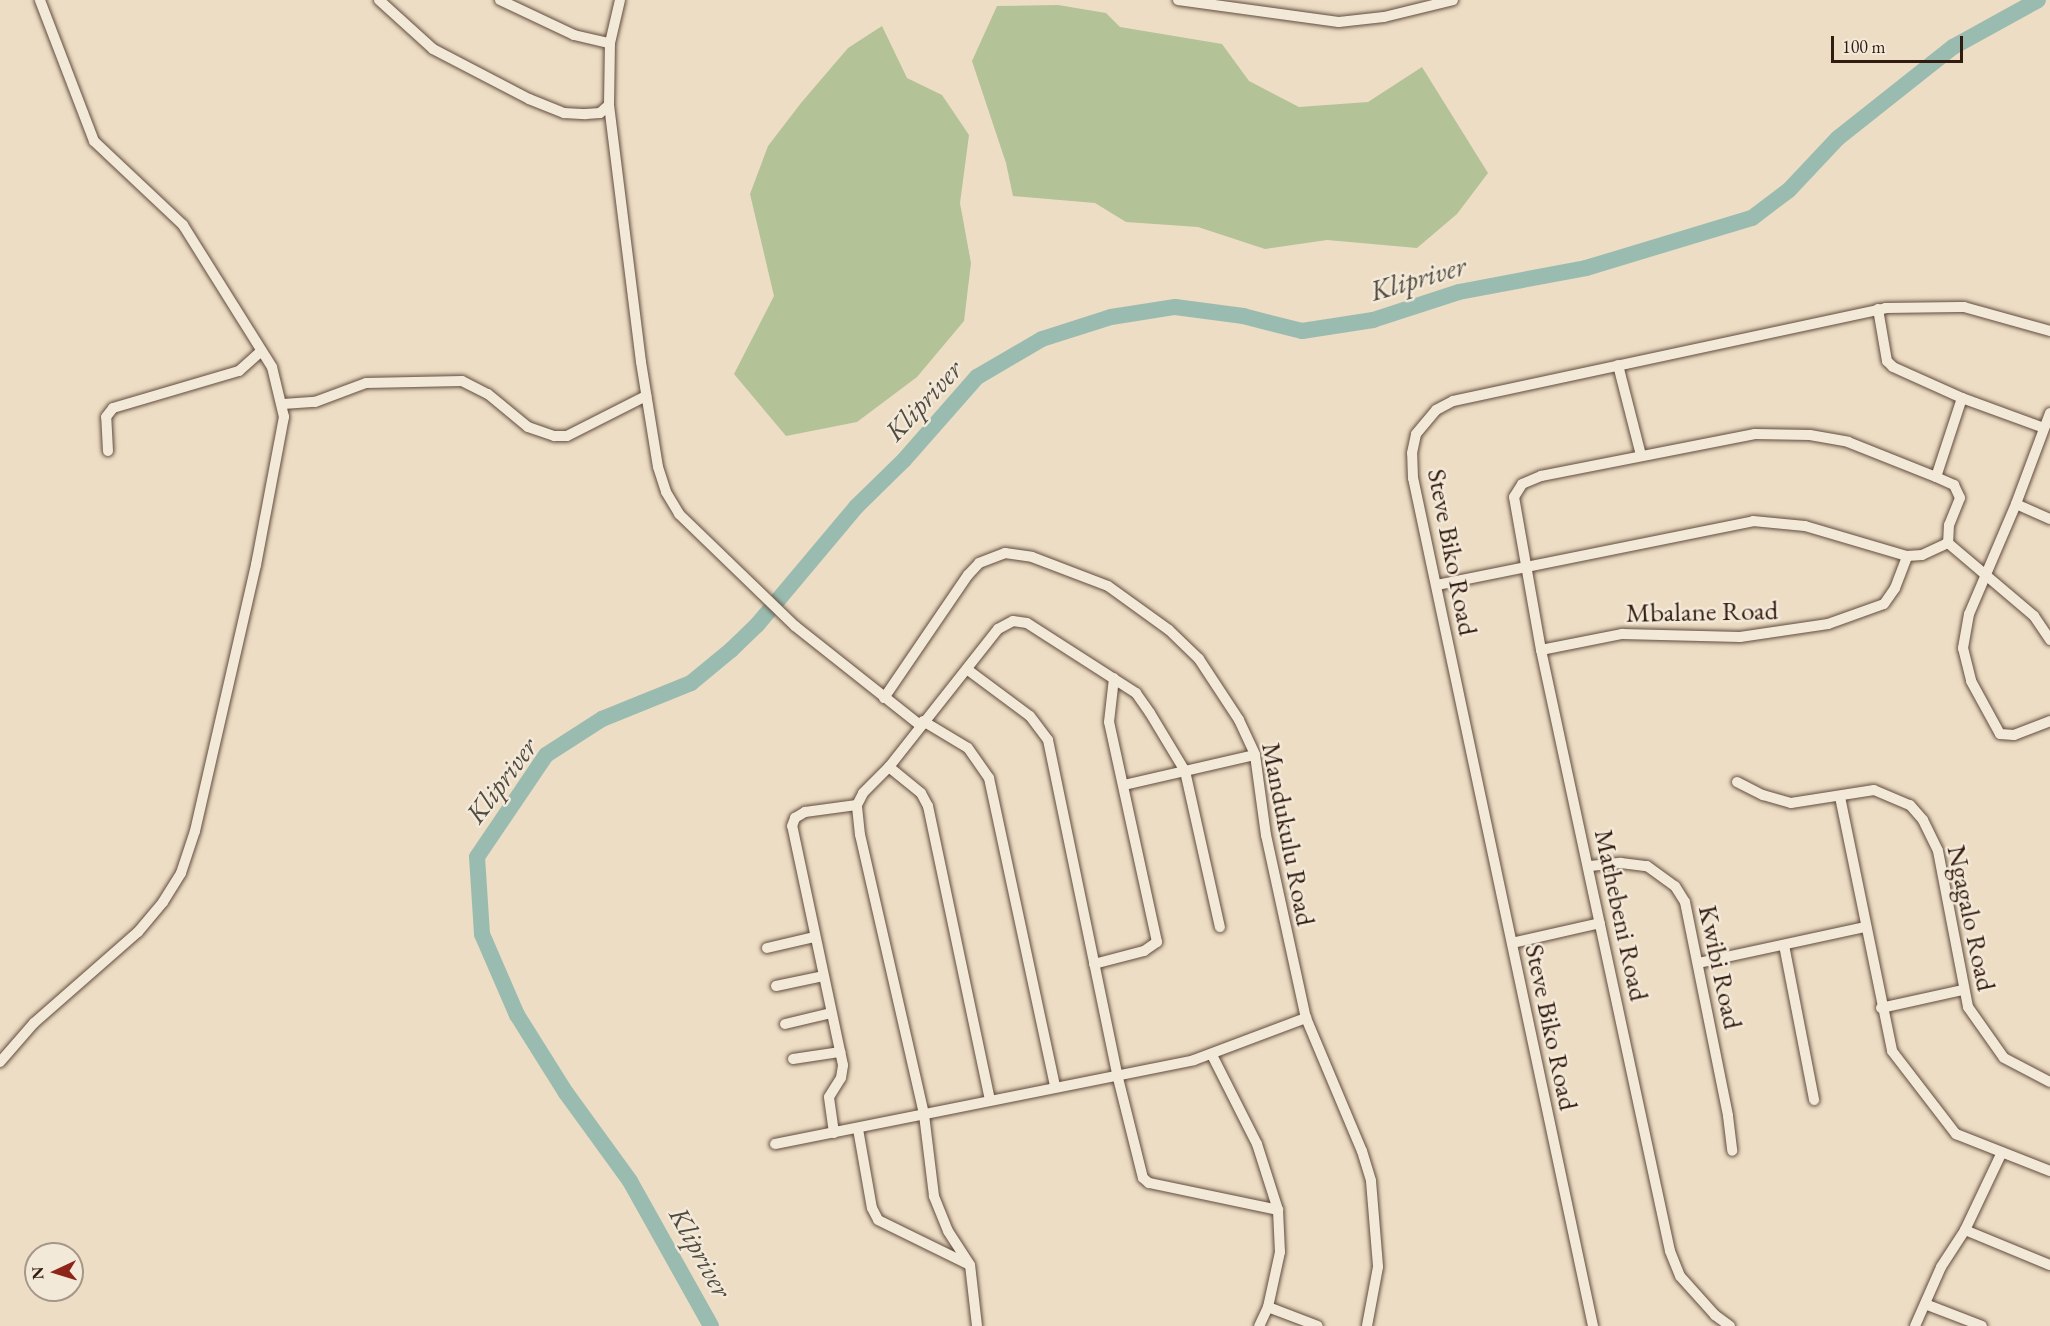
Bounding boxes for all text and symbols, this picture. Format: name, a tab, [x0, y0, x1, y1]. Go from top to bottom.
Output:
scale bar	[1834, 24, 1966, 62]
text: 100 m	[1842, 35, 1886, 58]
water label: Klipriver	[1366, 248, 1470, 308]
water label: Klipriver	[877, 353, 969, 447]
street label: Steve Biko Road	[1421, 466, 1485, 638]
street label: Mbalane Road	[1626, 593, 1778, 629]
water label: Klipriver	[458, 731, 544, 829]
street label: Mandukulu Road	[1255, 740, 1323, 928]
street label: Mathebeni Road	[1588, 826, 1656, 1004]
street label: Ngagalo Road	[1941, 842, 2003, 994]
street label: Kwibi Road	[1692, 902, 1750, 1032]
street label: Steve Biko Road	[1519, 941, 1585, 1113]
water label: Klipriver	[663, 1201, 739, 1303]
north arrow	[24, 1242, 84, 1302]
text: N	[27, 1266, 48, 1280]

